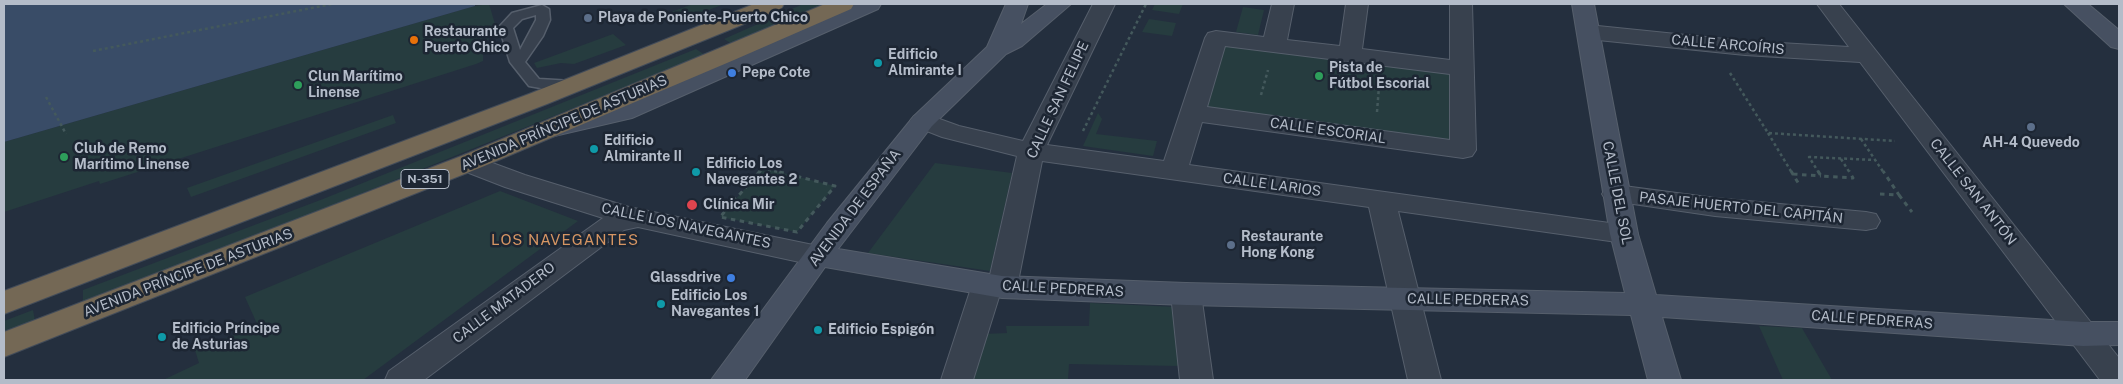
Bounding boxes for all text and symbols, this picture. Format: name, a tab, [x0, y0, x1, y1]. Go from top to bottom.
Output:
place label: Playa de Poniente-Puerto Chico	[598, 10, 808, 26]
marker: Playa de Poniente-Puerto Chico	[582, 12, 594, 24]
place label: Restaurante Puerto Chico	[424, 24, 510, 56]
street label: CALLE ARCOÍRIS	[1671, 32, 1785, 58]
marker: Restaurante Puerto Chico	[408, 34, 420, 46]
street label: CALLE SAN FELIPE	[1023, 39, 1093, 161]
place label: Edificio Almirante I	[888, 47, 962, 80]
marker: Edificio Almirante I	[872, 57, 884, 69]
place label: Pista de Fútbol Escorial	[1329, 60, 1430, 92]
place label: Pepe Cote	[742, 65, 810, 81]
marker: Pepe Cote	[726, 67, 738, 79]
place label: Clun Marítimo Linense	[308, 69, 403, 102]
marker: Pista de Fútbol Escorial	[1313, 70, 1325, 82]
street label: AVENIDA PRÍNCIPE DE ASTURIAS	[458, 72, 670, 174]
marker: Clun Marítimo Linense	[292, 79, 304, 91]
street label: CALLE ESCORIAL	[1269, 115, 1387, 147]
marker: AH-4 Quevedo	[2025, 121, 2037, 133]
place label: Edificio Almirante II	[604, 133, 682, 166]
place label: AH-4 Quevedo	[1982, 135, 2080, 151]
street label: CALLE SAN ANTÓN	[1926, 136, 2020, 248]
street label: CALLE DEL SOL	[1599, 140, 1635, 246]
place label: Club de Remo Marítimo Linense	[74, 141, 190, 174]
marker: Edificio Almirante II	[588, 143, 600, 155]
street label: AVENIDA DE ESPAÑA	[806, 146, 904, 270]
marker: Club de Remo Marítimo Linense	[58, 151, 70, 163]
place label: Edificio Los Navegantes 2	[706, 156, 797, 188]
marker: Edificio Los Navegantes 2	[690, 166, 702, 178]
road number: N-351	[401, 170, 449, 188]
street label: CALLE LARIOS	[1222, 170, 1322, 200]
street label: PASAJE HUERTO DEL CAPITÁN	[1638, 189, 1844, 227]
place label: Clínica Mir	[703, 197, 774, 213]
marker: Clínica Mir	[685, 198, 699, 212]
street label: CALLE LOS NAVEGANTES	[600, 200, 772, 252]
street label: AVENIDA PRÍNCIPE DE ASTURIAS	[81, 225, 295, 321]
place label: Restaurante Hong Kong	[1241, 229, 1323, 262]
district label: LOS NAVEGANTES	[489, 231, 641, 249]
marker: Restaurante Hong Kong	[1225, 239, 1237, 251]
street label: CALLE MATADERO	[449, 259, 559, 347]
place label: Glassdrive	[650, 270, 721, 286]
marker: Glassdrive	[725, 272, 737, 284]
street label: CALLE PEDRERAS	[1002, 277, 1124, 301]
place label: Edificio Los Navegantes 1	[671, 288, 759, 321]
street label: CALLE PEDRERAS	[1407, 291, 1529, 309]
marker: Edificio Los Navegantes 1	[655, 298, 667, 310]
street label: CALLE PEDRERAS	[1811, 307, 1933, 333]
place label: Edificio Príncipe de Asturias	[172, 321, 280, 354]
place label: Edificio Espigón	[828, 322, 934, 338]
marker: Edificio Espigón	[812, 324, 824, 336]
marker: Edificio Príncipe de Asturias	[156, 331, 168, 343]

